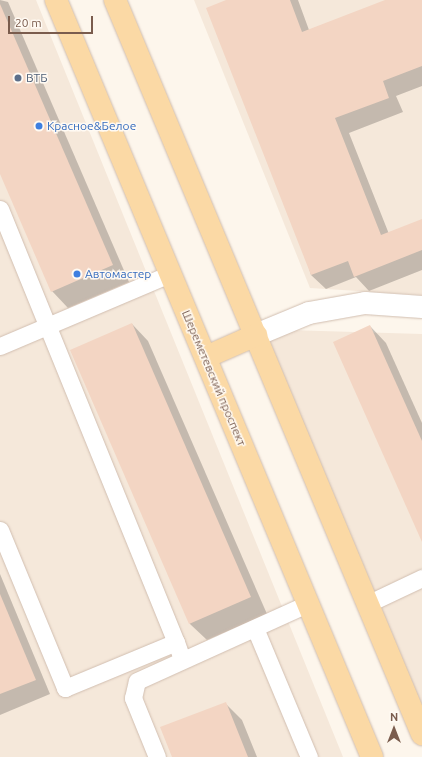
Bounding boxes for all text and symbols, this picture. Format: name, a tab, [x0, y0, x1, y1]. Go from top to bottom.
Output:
scale bar	[10, 8, 95, 34]
text: 20 m	[15, 16, 42, 29]
place label: ВТБ	[26, 71, 48, 85]
marker: ВТБ	[13, 73, 23, 83]
place label: Красное&Белое	[47, 119, 136, 133]
marker: Красное&Белое	[34, 121, 44, 131]
place label: Автомастер	[85, 267, 151, 281]
marker: Автомастер	[72, 269, 82, 279]
street label: Шереметевский проспект	[179, 308, 249, 448]
north arrow	[374, 709, 414, 749]
text: N	[390, 711, 398, 723]

